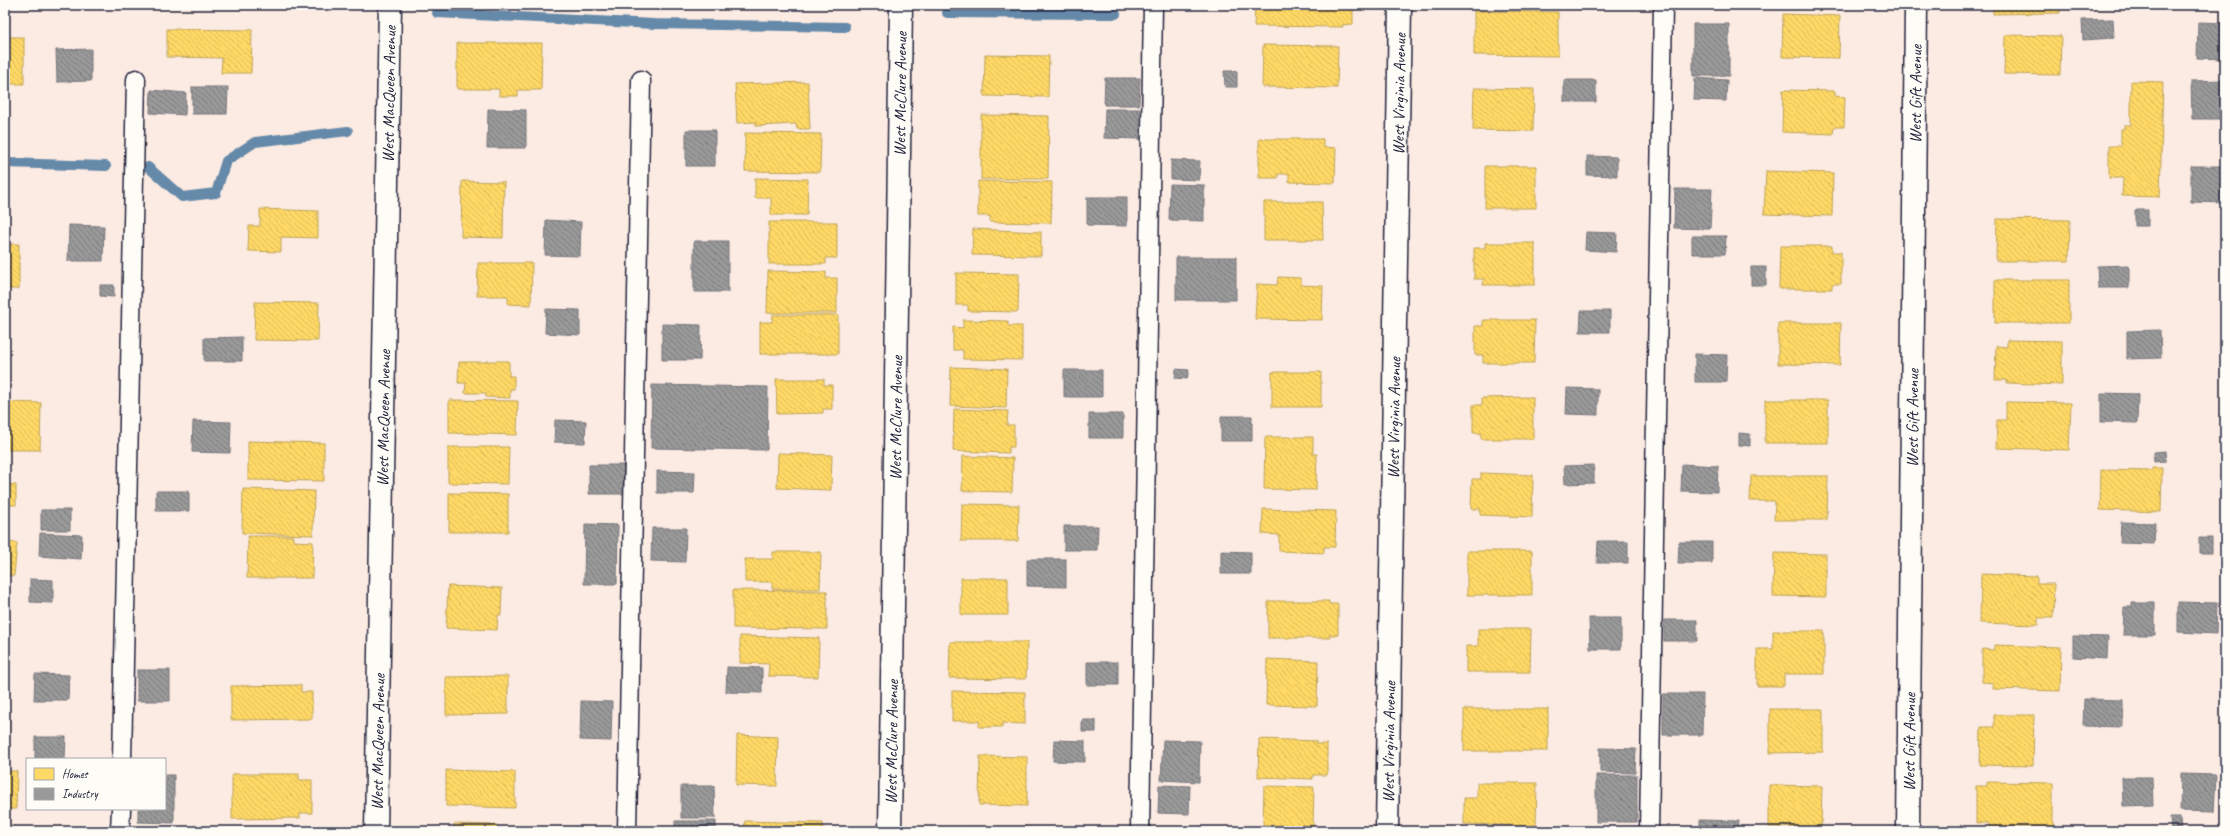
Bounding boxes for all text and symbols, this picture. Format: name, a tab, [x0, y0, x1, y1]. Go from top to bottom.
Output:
street label: West MacQueen Avenue	[377, 24, 401, 163]
street label: West McClure Avenue	[889, 30, 912, 156]
street label: West Virginia Avenue	[1388, 32, 1411, 155]
street label: West Gift Avenue	[1905, 43, 1927, 143]
street label: West MacQueen Avenue	[372, 348, 395, 486]
street label: West McClure Avenue	[885, 354, 907, 480]
street label: West Virginia Avenue	[1383, 356, 1405, 479]
street label: West Gift Avenue	[1902, 367, 1923, 467]
street label: West MacQueen Avenue	[366, 672, 390, 810]
street label: West McClure Avenue	[880, 678, 903, 804]
street label: West Virginia Avenue	[1377, 680, 1400, 803]
street label: West Gift Avenue	[1898, 691, 1920, 791]
legend	[26, 758, 166, 810]
text: Homes	[62, 766, 89, 782]
text: Industry	[62, 786, 99, 802]

